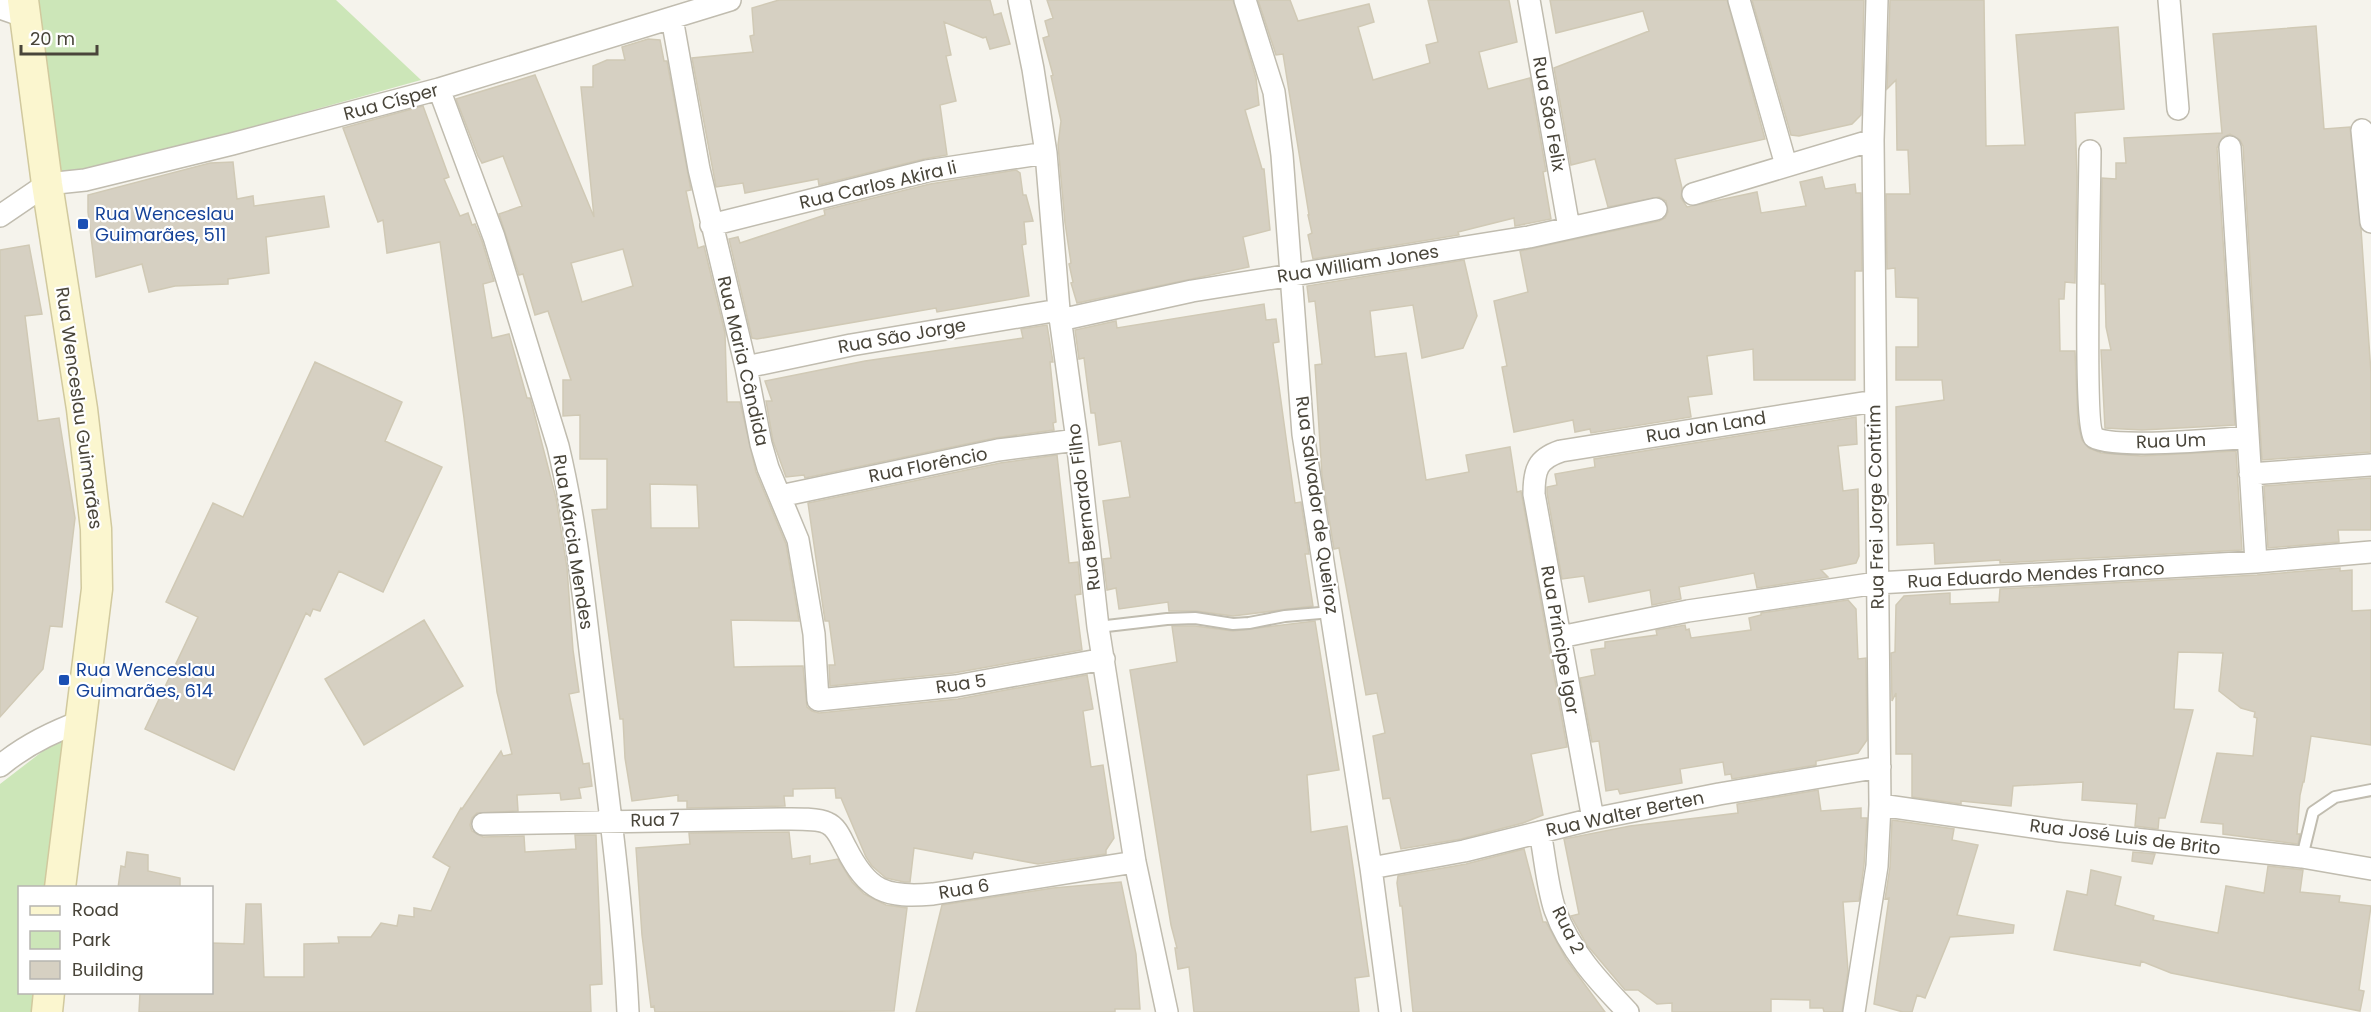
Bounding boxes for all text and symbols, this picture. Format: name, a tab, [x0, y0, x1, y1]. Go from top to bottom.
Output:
scale bar	[21, 18, 98, 56]
text: 20 m	[30, 26, 75, 51]
street label: Rua São Felix	[1527, 55, 1572, 174]
street label: Rua Císper	[341, 77, 441, 126]
street label: Rua Carlos Akira Ii	[797, 154, 959, 215]
place label: Rua Wenceslau Guimarães, 511	[95, 201, 234, 247]
marker: Rua Wenceslau Guimarães, 511	[76, 217, 90, 231]
street label: Rua William Jones	[1275, 238, 1441, 289]
street label: Rua Maria Cândida	[712, 273, 775, 448]
street label: Rua Wenceslau Guimarães	[50, 285, 109, 531]
street label: Rua São Jorge	[836, 312, 968, 359]
street label: Rua Salvador de Queiroz	[1290, 394, 1345, 616]
street label: Rua Frei Jorge Contrim	[1861, 404, 1890, 610]
street label: Rua Jan Land	[1644, 405, 1768, 448]
street label: Rua Bernardo Filho	[1061, 422, 1106, 592]
street label: Rua Um	[2135, 427, 2206, 454]
street label: Rua Florêncio	[866, 441, 990, 488]
street label: Rua Márcia Mendes	[547, 453, 600, 631]
street label: Rua Eduardo Mendes Franco	[1907, 555, 2165, 594]
street label: Rua Príncipe Igor	[1535, 563, 1586, 717]
place label: Rua Wenceslau Guimarães, 614	[76, 657, 215, 703]
street label: Rua 5	[934, 668, 988, 699]
marker: Rua Wenceslau Guimarães, 614	[57, 673, 71, 687]
street label: Rua Walter Berten	[1544, 785, 1706, 842]
street label: Rua 7	[630, 807, 680, 832]
street label: Rua José Luis de Brito	[2028, 812, 2222, 861]
street label: Rua 6	[937, 872, 991, 905]
legend	[18, 886, 213, 994]
text: Road	[72, 897, 119, 922]
street label: Rua 2	[1546, 902, 1591, 958]
text: Park	[72, 927, 111, 952]
text: Building	[72, 957, 144, 982]

